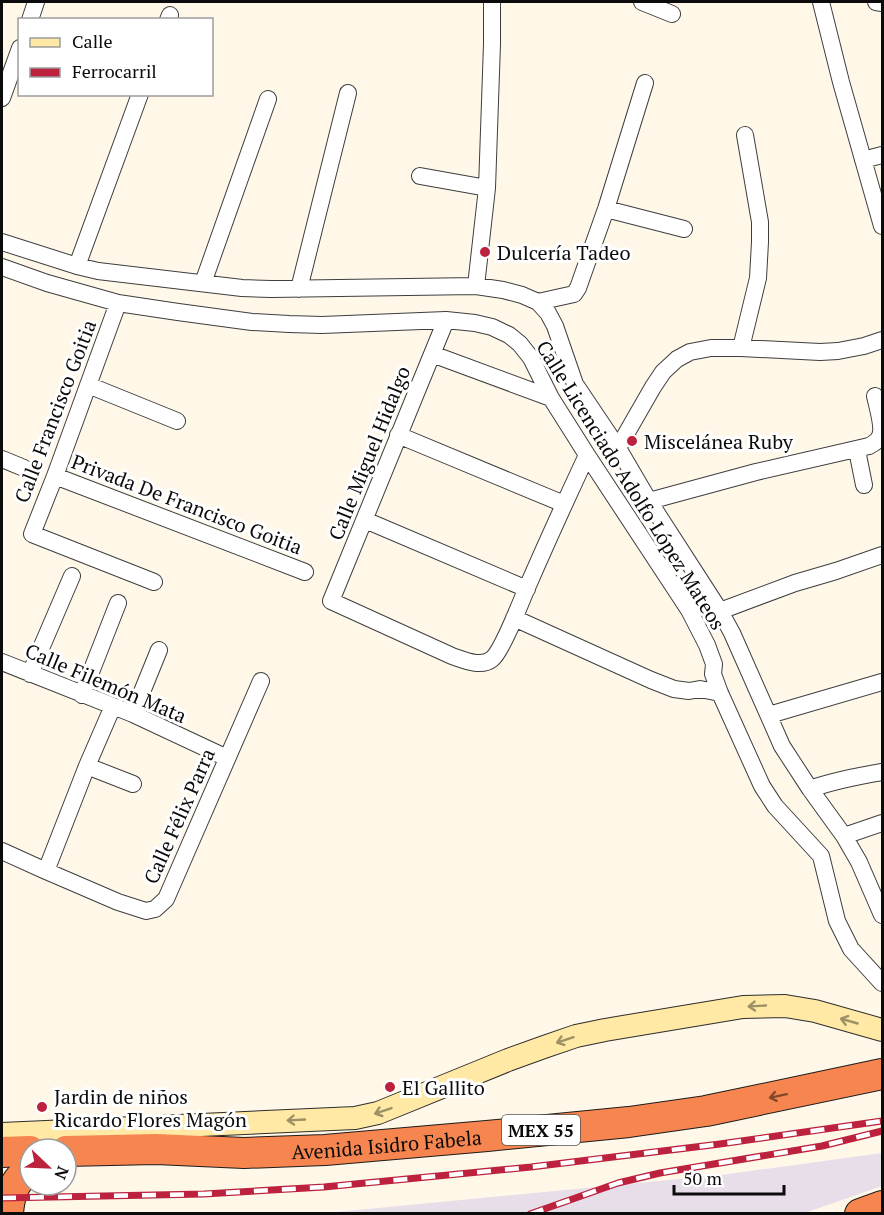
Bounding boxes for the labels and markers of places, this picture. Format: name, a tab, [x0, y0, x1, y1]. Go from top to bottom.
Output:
place label: Dulcería Tadeo	[497, 239, 630, 266]
marker: Dulcería Tadeo	[478, 245, 492, 259]
place label: Miscelánea Ruby	[644, 428, 794, 455]
marker: Miscelánea Ruby	[625, 434, 639, 448]
place label: El Gallito	[402, 1074, 485, 1101]
marker: El Gallito	[383, 1080, 397, 1094]
place label: Jardin de niños Ricardo Flores Magón	[54, 1083, 247, 1133]
marker: Jardin de niños Ricardo Flores Magón	[35, 1100, 49, 1114]

